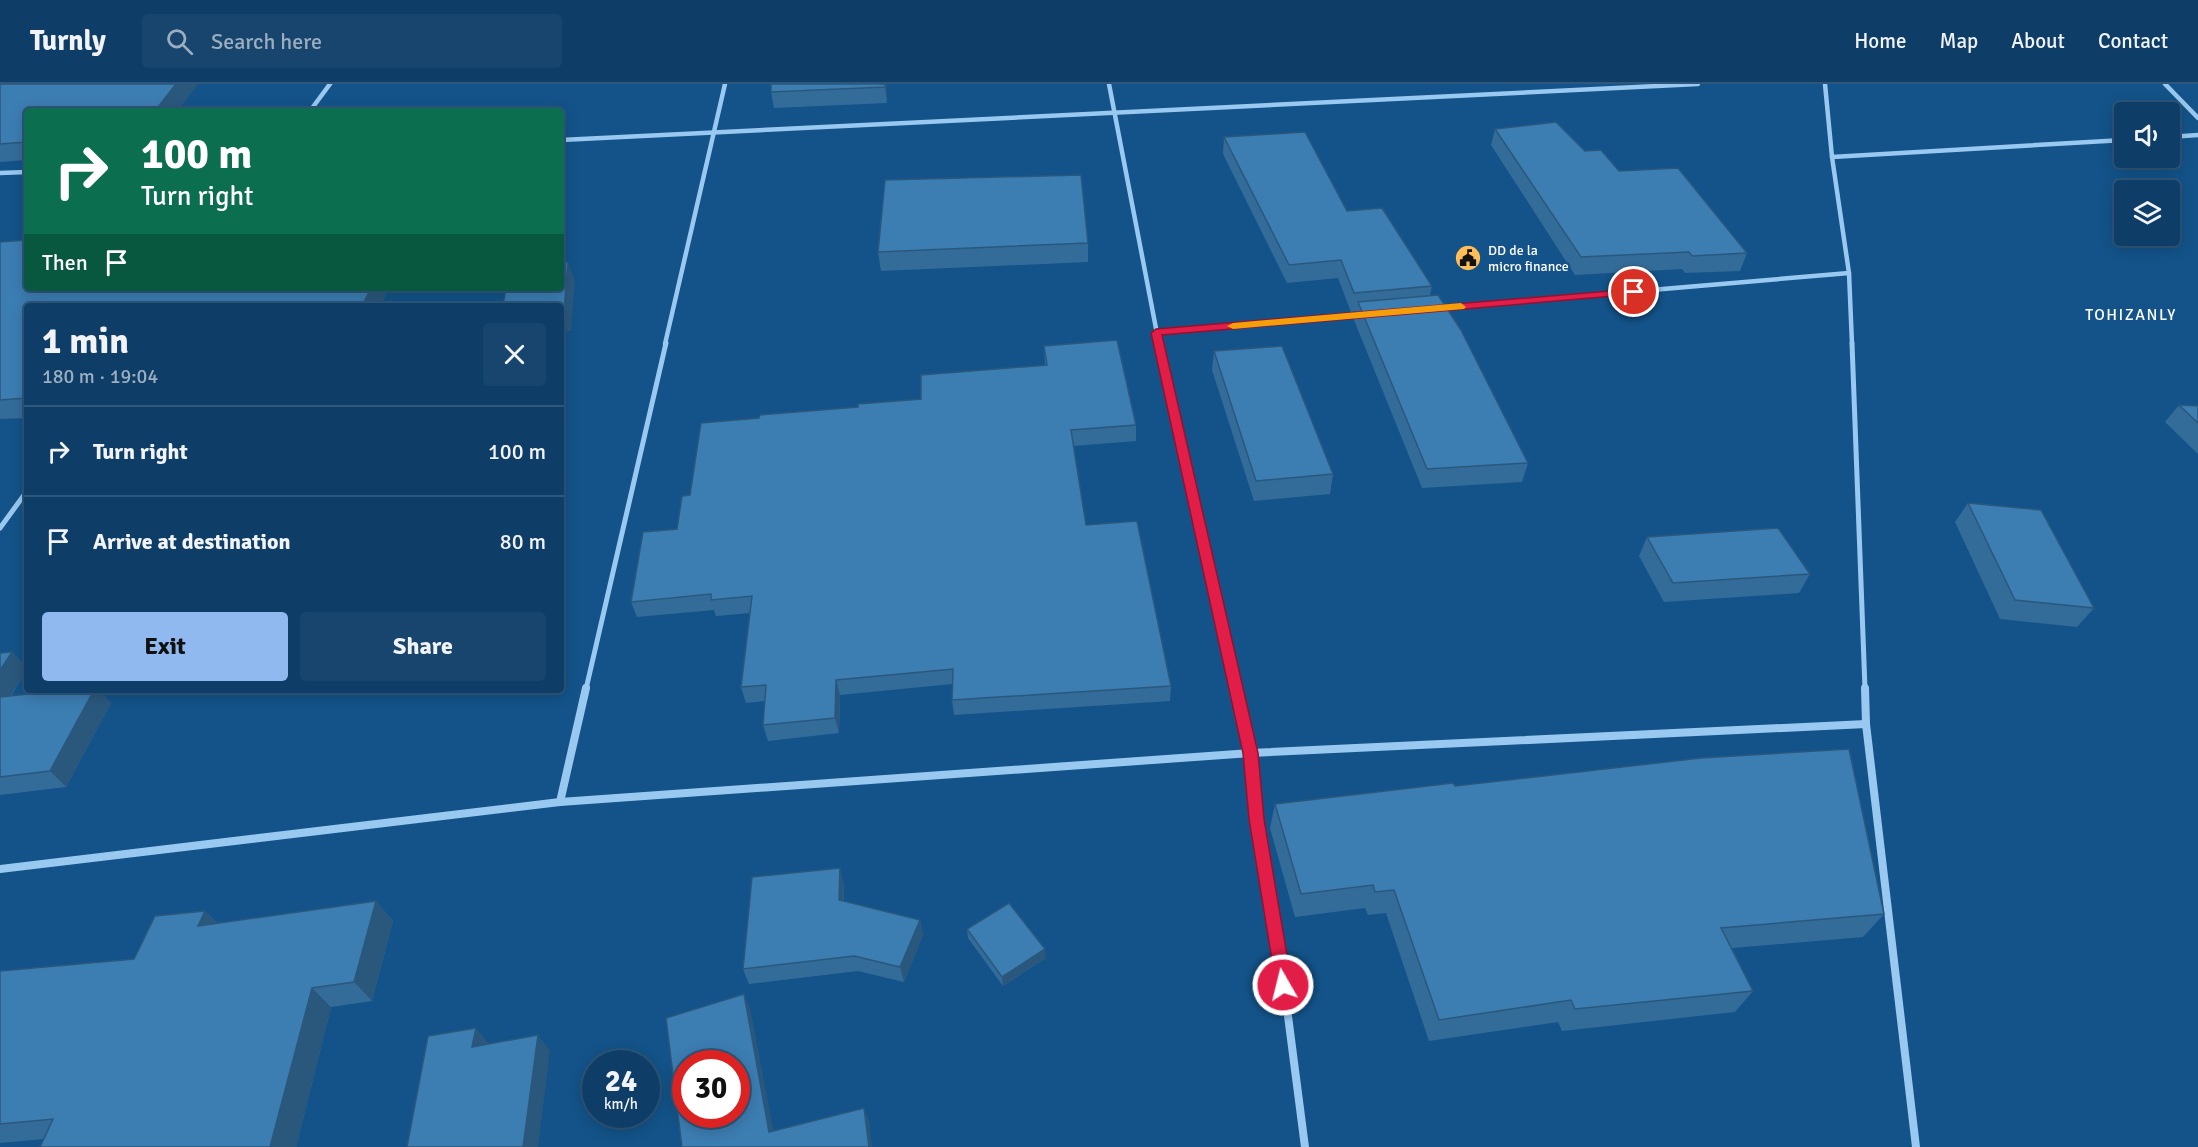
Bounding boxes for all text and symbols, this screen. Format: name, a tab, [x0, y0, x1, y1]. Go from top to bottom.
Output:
search box	[142, 14, 562, 68]
text: Turnly	[30, 24, 106, 58]
icon: search	[163, 25, 196, 58]
text: Search here	[211, 28, 322, 55]
text: Home	[1854, 28, 1907, 54]
text: Map	[1940, 28, 1978, 54]
text: About	[2011, 28, 2065, 54]
text: Contact	[2098, 28, 2168, 54]
map controls	[2114, 102, 2180, 246]
button: sound	[2114, 102, 2180, 168]
text: 100 m	[141, 129, 252, 180]
icon: right	[42, 132, 120, 210]
text: Turn right	[141, 180, 254, 213]
button: layers	[2114, 180, 2180, 246]
place label: DD de la micro finance	[1488, 242, 1569, 275]
public building icon: DD de la micro finance	[1453, 243, 1483, 273]
icon: arrive	[100, 246, 133, 279]
text: Then	[42, 249, 88, 276]
pin	[1608, 266, 1659, 317]
icon: arrive	[1617, 275, 1650, 308]
district label: TOHIZANLY	[2085, 305, 2177, 325]
text: 1 min	[42, 319, 129, 364]
button: close	[483, 323, 546, 386]
text: 180 m · 19:04	[42, 364, 158, 389]
icon: right	[42, 435, 75, 468]
text: Turn right	[93, 438, 188, 465]
text: 100 m	[488, 438, 546, 465]
icon: arrive	[42, 525, 75, 558]
text: Arrive at destination	[93, 528, 290, 555]
text: 80 m	[500, 528, 546, 555]
button: Exit	[42, 612, 288, 681]
button: Share	[300, 612, 546, 681]
position arrow	[1251, 953, 1315, 1017]
speed limit sign: 30	[672, 1050, 750, 1128]
text: 24	[605, 1063, 637, 1100]
text: km/h	[604, 1095, 638, 1113]

